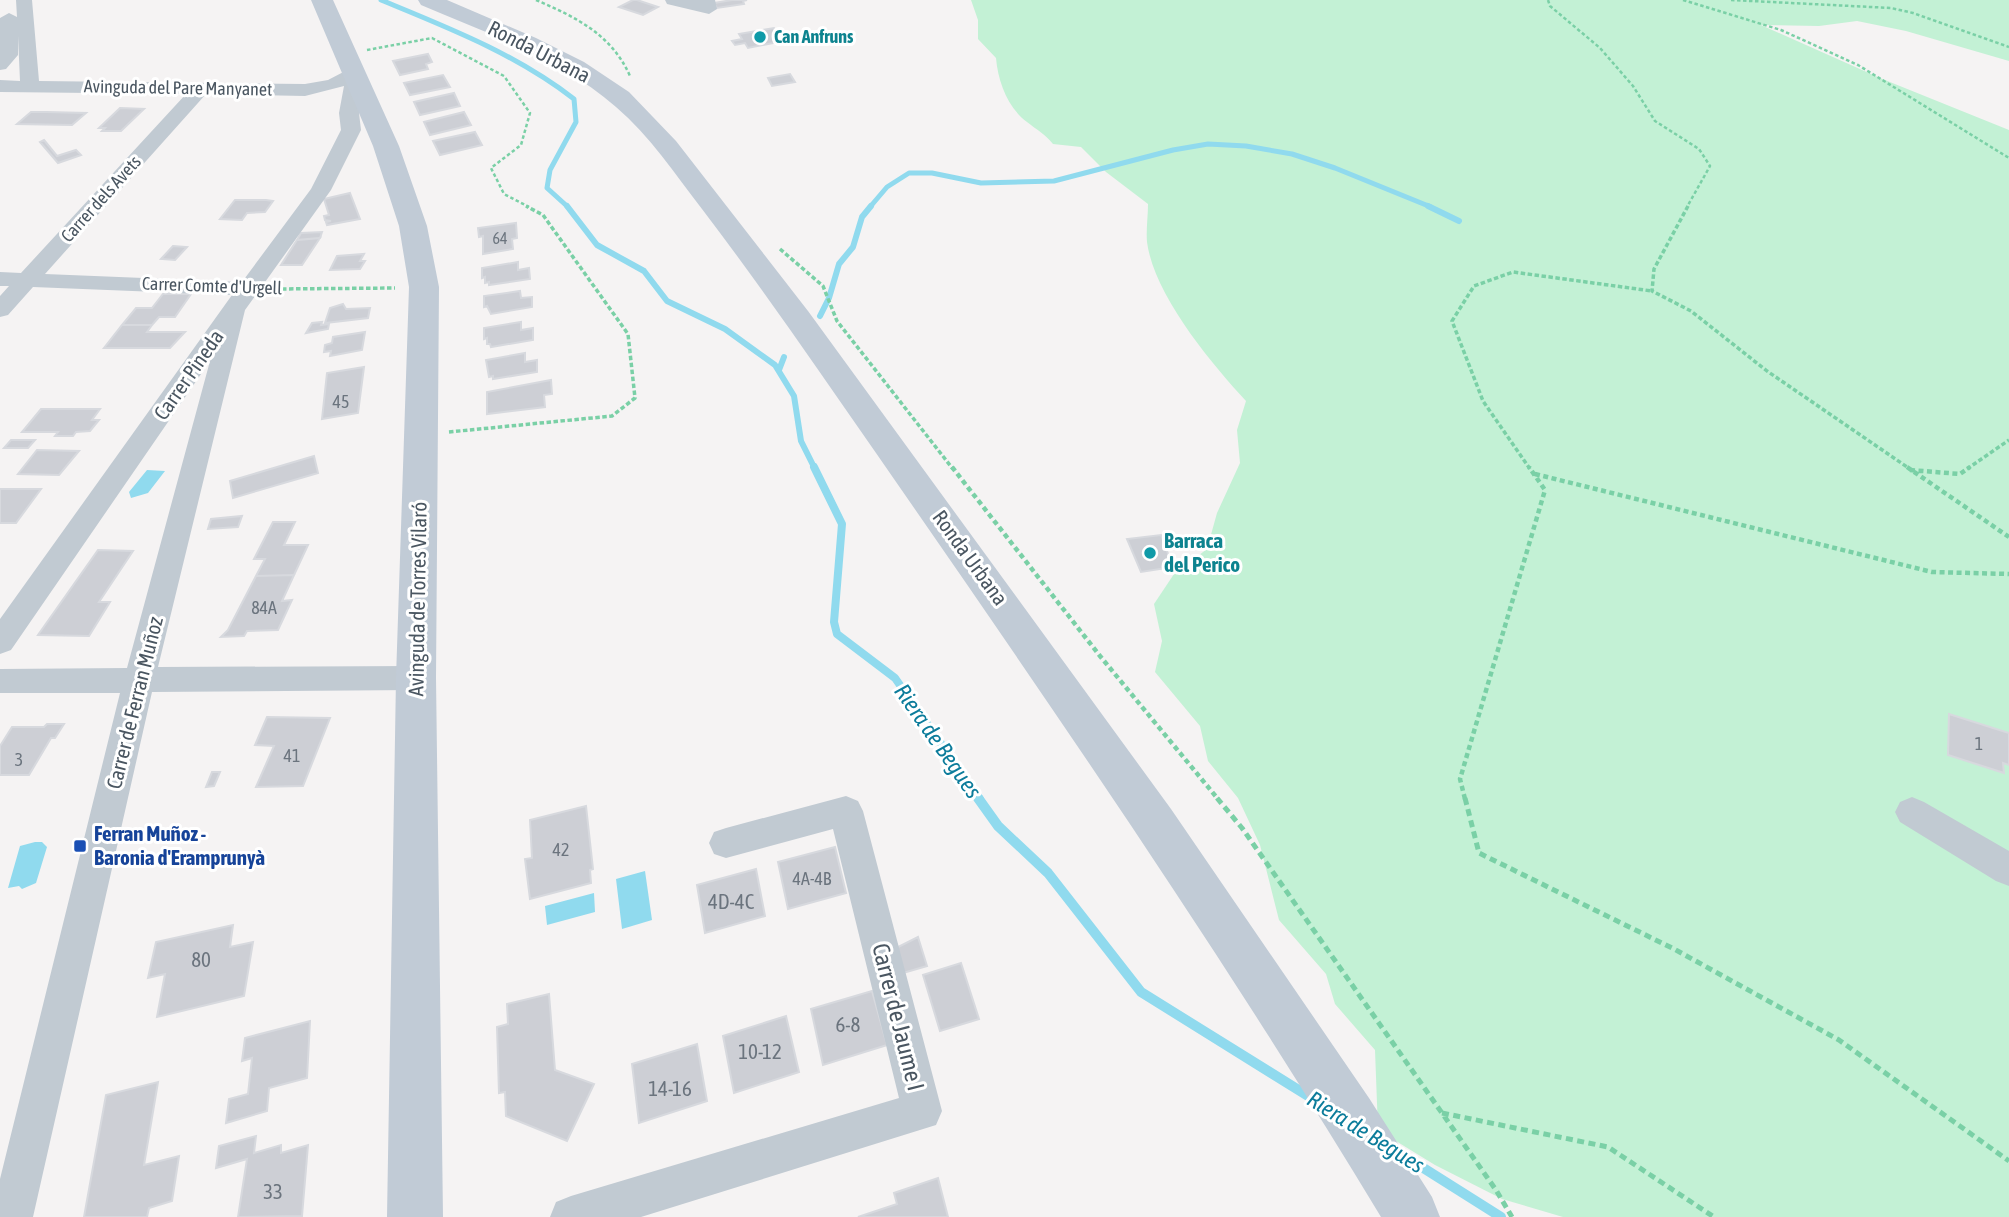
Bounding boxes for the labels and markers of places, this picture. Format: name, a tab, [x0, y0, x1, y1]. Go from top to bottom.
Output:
place label: Can Anfruns	[774, 26, 854, 47]
marker: Can Anfruns	[752, 29, 768, 45]
place label: Barraca del Perico	[1164, 528, 1240, 576]
marker: Barraca del Perico	[1142, 545, 1158, 561]
place label: Ferran Muñoz - Baronia d'Eramprunyà	[94, 821, 265, 869]
marker: Ferran Muñoz - Baronia d'Eramprunyà	[72, 838, 88, 854]

